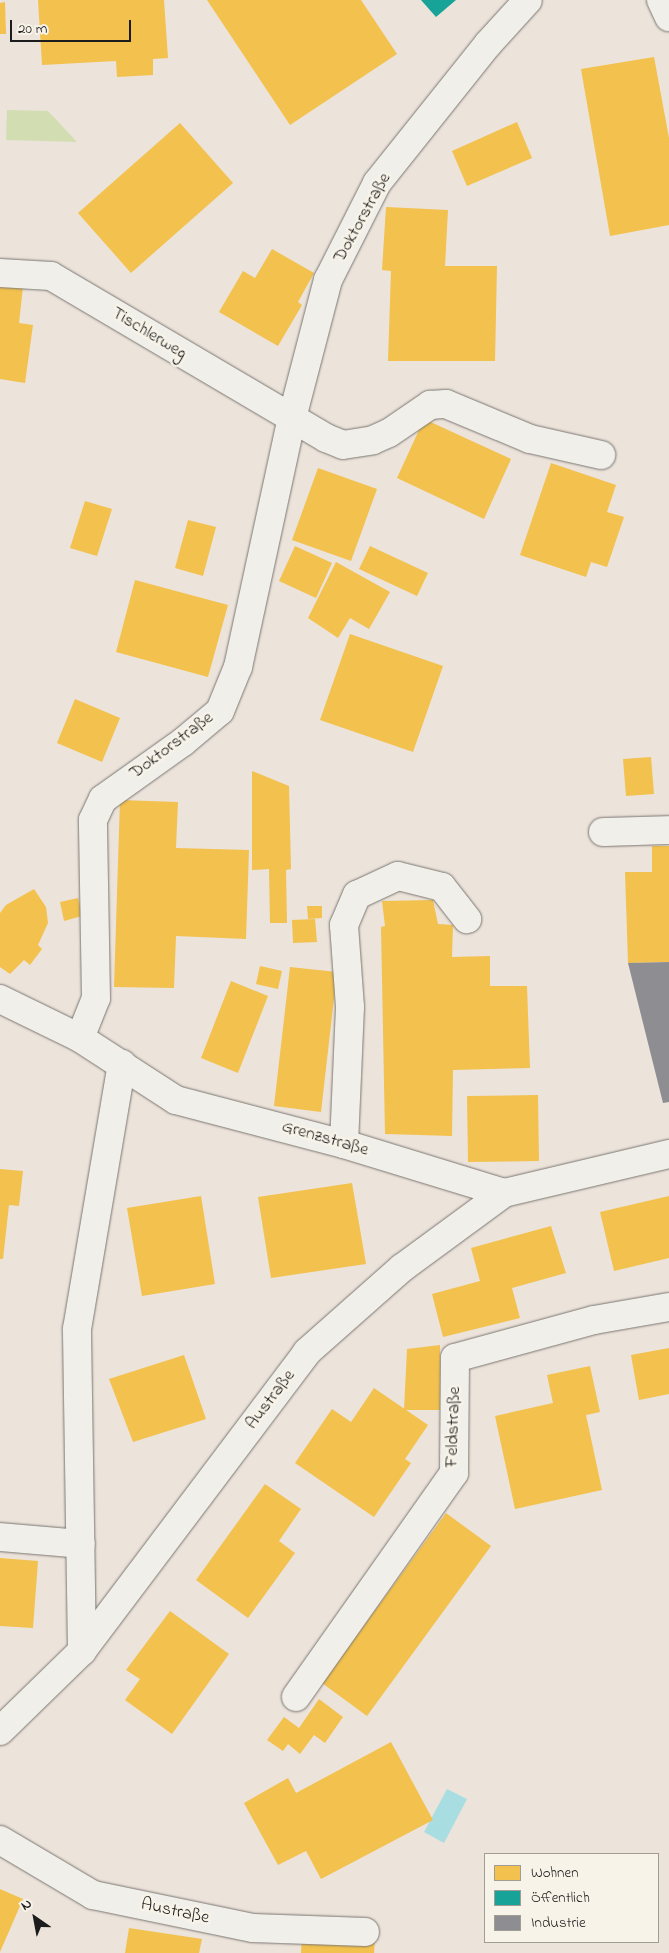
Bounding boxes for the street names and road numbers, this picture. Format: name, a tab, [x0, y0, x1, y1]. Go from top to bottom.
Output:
street label: Doktorstraße	[330, 170, 396, 266]
street label: Tischlerweg	[107, 303, 191, 365]
street label: Doktorstraße	[126, 708, 218, 784]
street label: Grenzstraße	[279, 1116, 371, 1162]
street label: Austraße	[242, 1366, 300, 1434]
street label: Feldstraße	[442, 1386, 466, 1468]
street label: Austraße	[139, 1894, 211, 1930]

